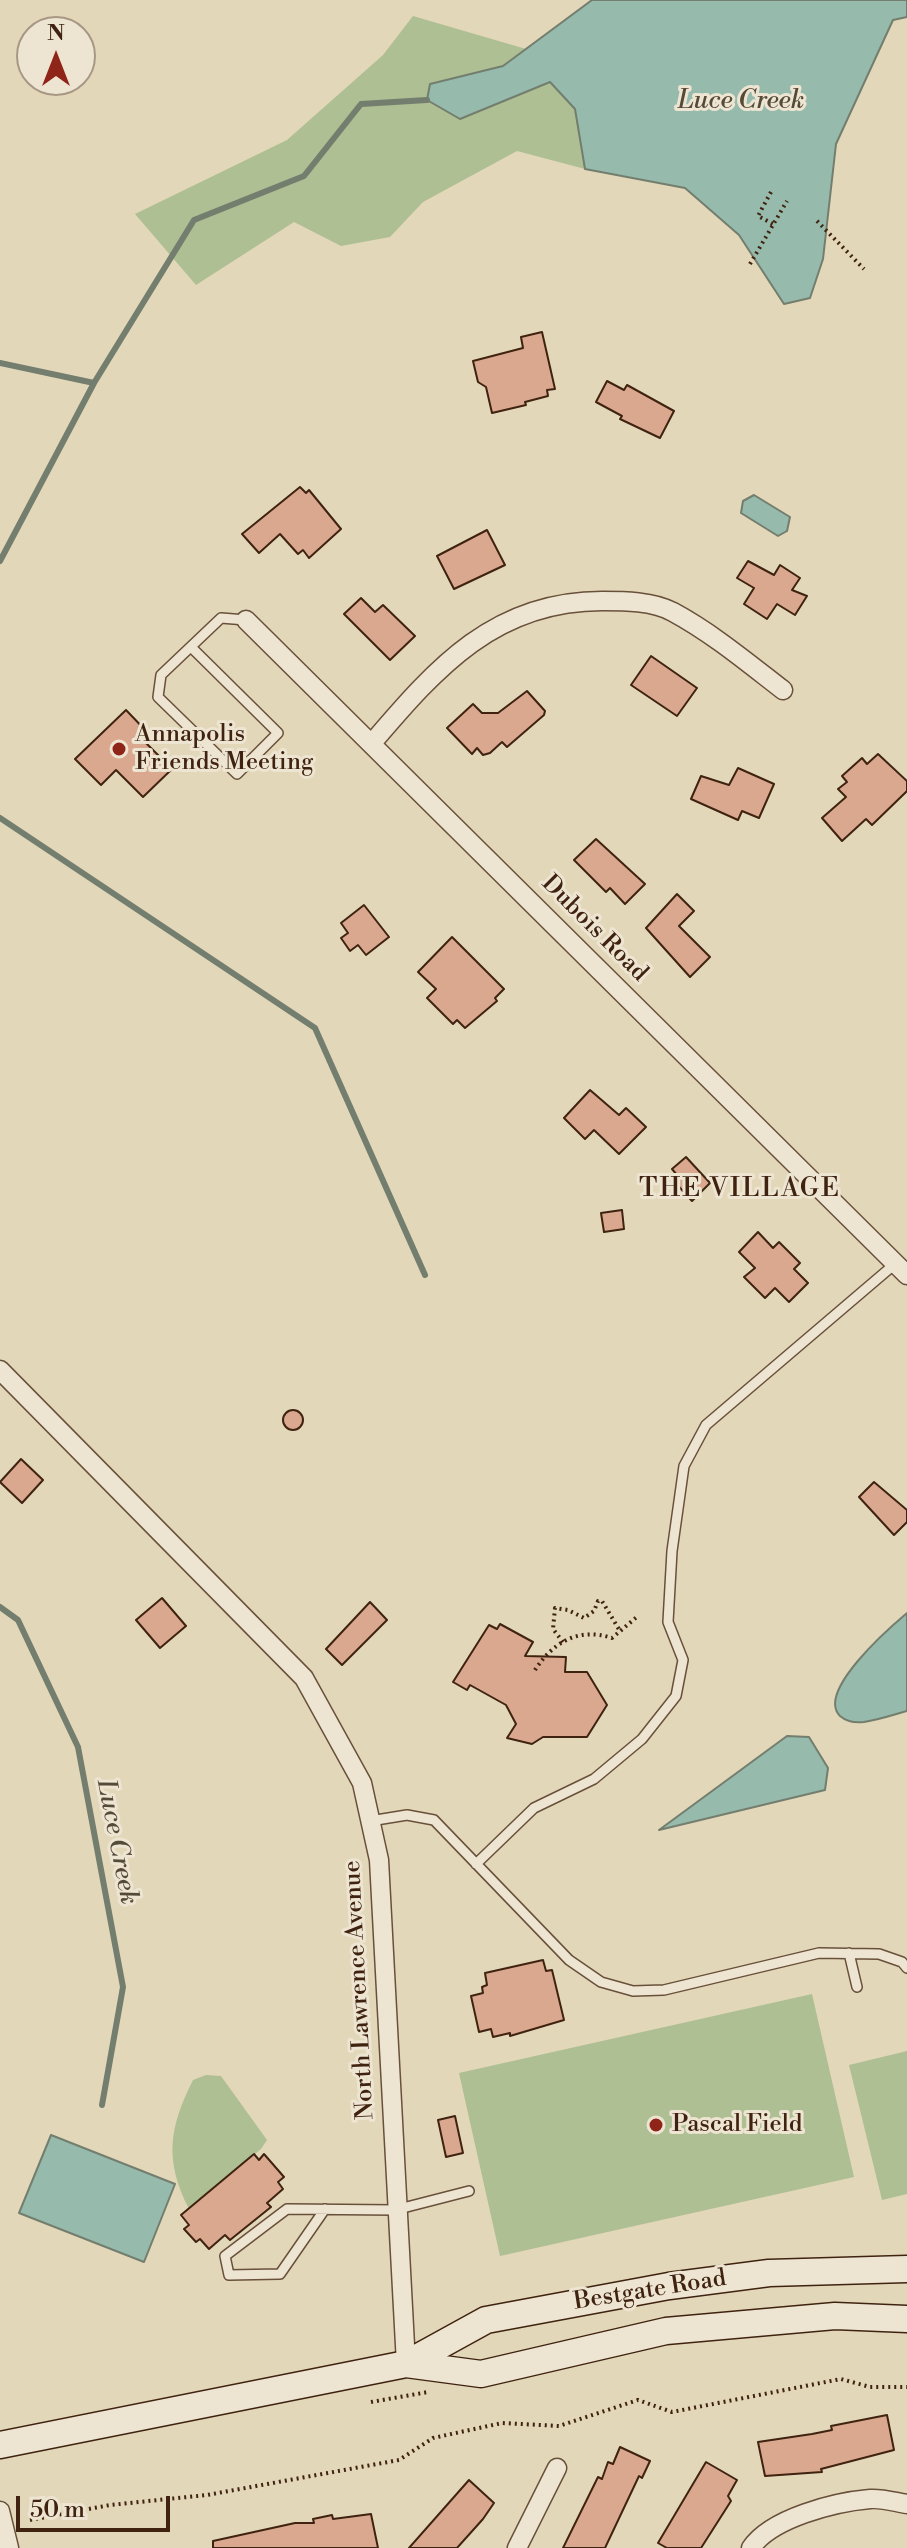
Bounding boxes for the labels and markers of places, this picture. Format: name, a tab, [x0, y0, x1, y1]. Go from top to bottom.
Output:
place label: Annapolis Friends Meeting	[135, 721, 313, 777]
marker: Annapolis Friends Meeting	[110, 740, 128, 758]
place label: Pascal Field	[672, 2111, 802, 2139]
marker: Pascal Field	[647, 2116, 665, 2134]

